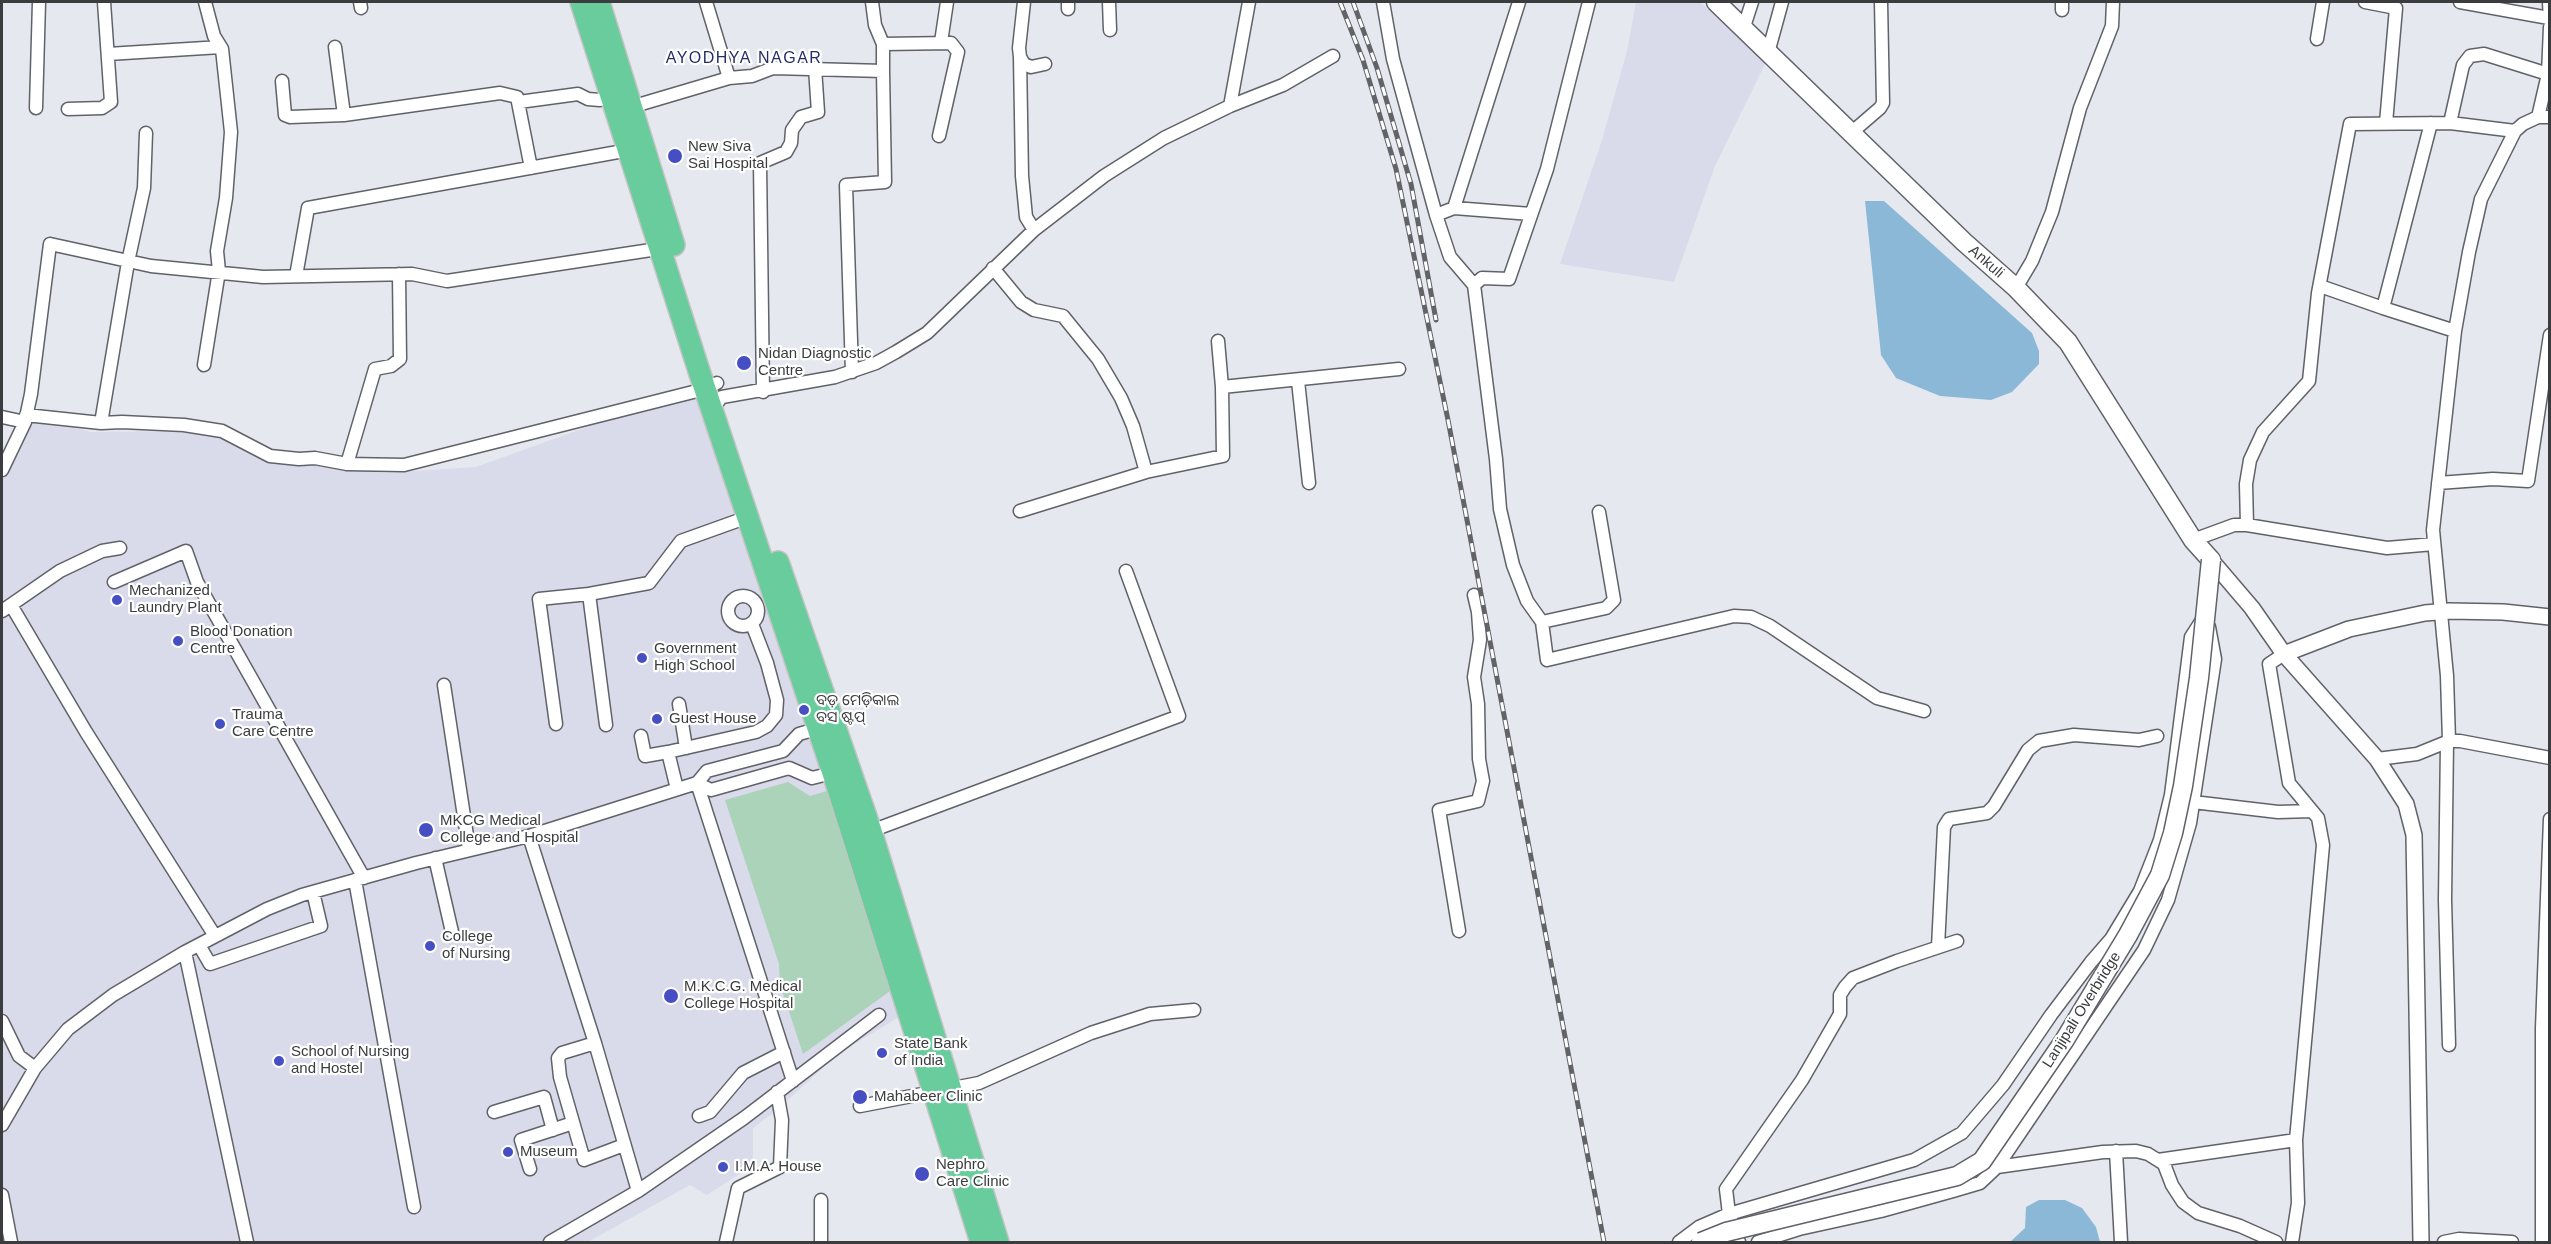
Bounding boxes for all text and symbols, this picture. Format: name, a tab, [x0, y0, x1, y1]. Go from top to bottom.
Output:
district label: AYODHYA NAGAR	[666, 49, 822, 69]
place label: New Siva Sai Hospital	[688, 138, 768, 173]
marker: New Siva Sai Hospital	[666, 147, 684, 165]
street label: Ankuli	[1965, 242, 2007, 282]
place label: Nidan Diagnostic Centre	[758, 345, 871, 380]
marker: Nidan Diagnostic Centre	[735, 354, 753, 372]
place label: Mechanized Laundry Plant	[129, 582, 222, 617]
marker: Mechanized Laundry Plant	[110, 593, 124, 607]
place label: Blood Donation Centre	[190, 623, 293, 658]
marker: Blood Donation Centre	[171, 634, 185, 648]
place label: Government High School	[654, 640, 737, 675]
marker: Government High School	[635, 651, 649, 665]
place label: ବଡ଼ ମେଡ଼ିକାଲ ବସ ଷ୍ଟପ୍	[816, 692, 899, 727]
marker: ବଡ଼ ମେଡ଼ିକାଲ ବସ ଷ୍ଟପ୍	[797, 703, 811, 717]
place label: Trauma Care Centre	[232, 706, 314, 741]
place label: Guest House	[669, 710, 757, 728]
marker: Guest House	[650, 712, 664, 726]
marker: Trauma Care Centre	[213, 717, 227, 731]
place label: MKCG Medical College and Hospital	[440, 812, 578, 847]
marker: MKCG Medical College and Hospital	[417, 821, 435, 839]
place label: College of Nursing	[442, 928, 510, 963]
marker: College of Nursing	[423, 939, 437, 953]
street label: Lanjipali Overbridge	[2039, 949, 2125, 1071]
place label: M.K.C.G. Medical College Hospital	[684, 978, 802, 1013]
marker: M.K.C.G. Medical College Hospital	[662, 987, 680, 1005]
place label: State Bank of India	[894, 1035, 967, 1070]
place label: School of Nursing and Hostel	[291, 1043, 409, 1078]
marker: State Bank of India	[875, 1046, 889, 1060]
marker: School of Nursing and Hostel	[272, 1054, 286, 1068]
marker: Mahabeer Clinic	[851, 1088, 869, 1106]
place label: Mahabeer Clinic	[874, 1088, 982, 1106]
place label: Museum	[520, 1143, 578, 1161]
marker: Museum	[501, 1145, 515, 1159]
place label: Nephro Care Clinic	[936, 1156, 1009, 1191]
place label: I.M.A. House	[735, 1158, 822, 1176]
marker: I.M.A. House	[716, 1160, 730, 1174]
marker: Nephro Care Clinic	[913, 1165, 931, 1183]

